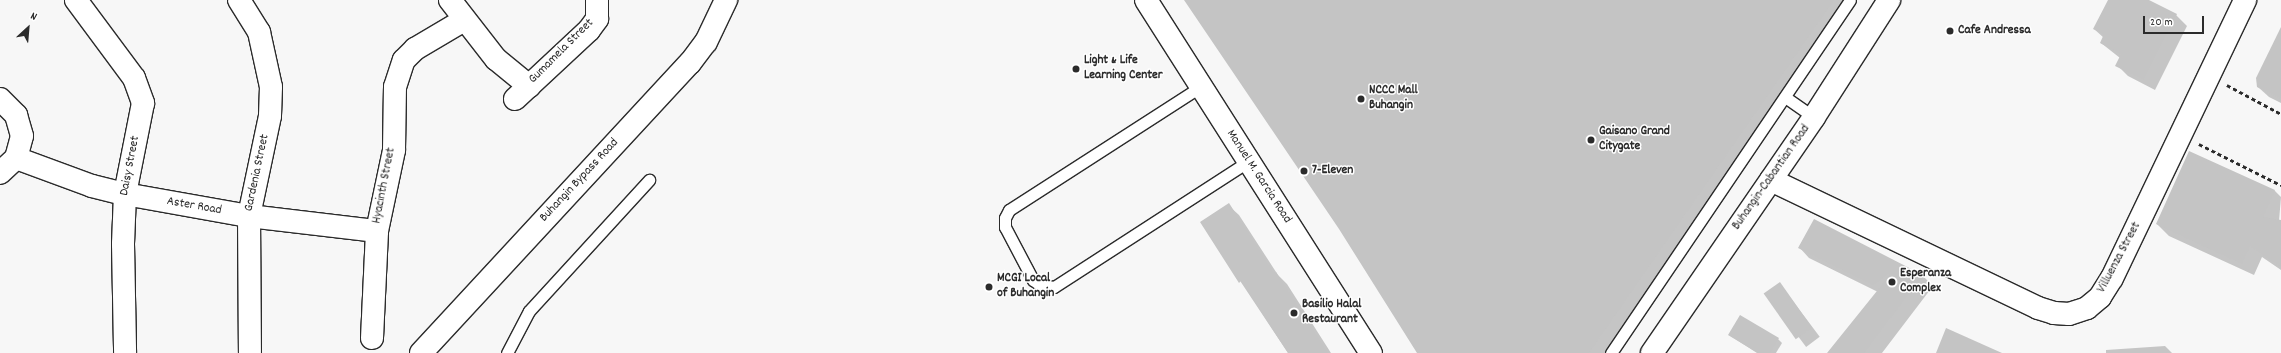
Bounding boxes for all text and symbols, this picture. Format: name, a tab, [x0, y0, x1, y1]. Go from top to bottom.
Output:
north arrow	[8, 8, 48, 48]
scale bar	[2145, 8, 2206, 34]
text: N	[27, 9, 39, 26]
text: 20 m	[2150, 14, 2173, 31]
street label: Gumamela Street	[526, 16, 598, 88]
place label: Cafe Andressa	[1958, 23, 2031, 39]
marker: Cafe Andressa	[1945, 26, 1955, 36]
place label: Light & Life Learning Center	[1084, 54, 1163, 85]
marker: Light & Life Learning Center	[1071, 64, 1081, 74]
place label: NCCC Mall Buhangin	[1369, 84, 1418, 115]
marker: NCCC Mall Buhangin	[1356, 94, 1366, 104]
street label: Buhangin-Cabantian Road	[1730, 122, 1814, 234]
place label: Gaisano Grand Citygate	[1599, 125, 1670, 156]
street label: Manuel M. Garcia Road	[1222, 127, 1294, 227]
street label: Gardenia Street	[242, 133, 274, 213]
street label: Daisy Street	[118, 135, 144, 197]
marker: Gaisano Grand Citygate	[1586, 135, 1596, 145]
street label: Buhangin Bypass Road	[537, 136, 623, 226]
street label: Hyacinth Street	[370, 147, 400, 225]
place label: 7-Eleven	[1312, 163, 1353, 179]
marker: 7-Eleven	[1299, 166, 1309, 176]
street label: Aster Road	[165, 195, 223, 219]
street label: Villuenza Street	[2095, 220, 2145, 296]
place label: Esperanza Complex	[1900, 267, 1951, 298]
place label: MCGI Local of Buhangin	[997, 272, 1054, 303]
marker: Esperanza Complex	[1887, 277, 1897, 287]
marker: MCGI Local of Buhangin	[984, 282, 994, 292]
place label: Basilio Halal Restaurant	[1302, 298, 1361, 329]
marker: Basilio Halal Restaurant	[1289, 308, 1299, 318]

